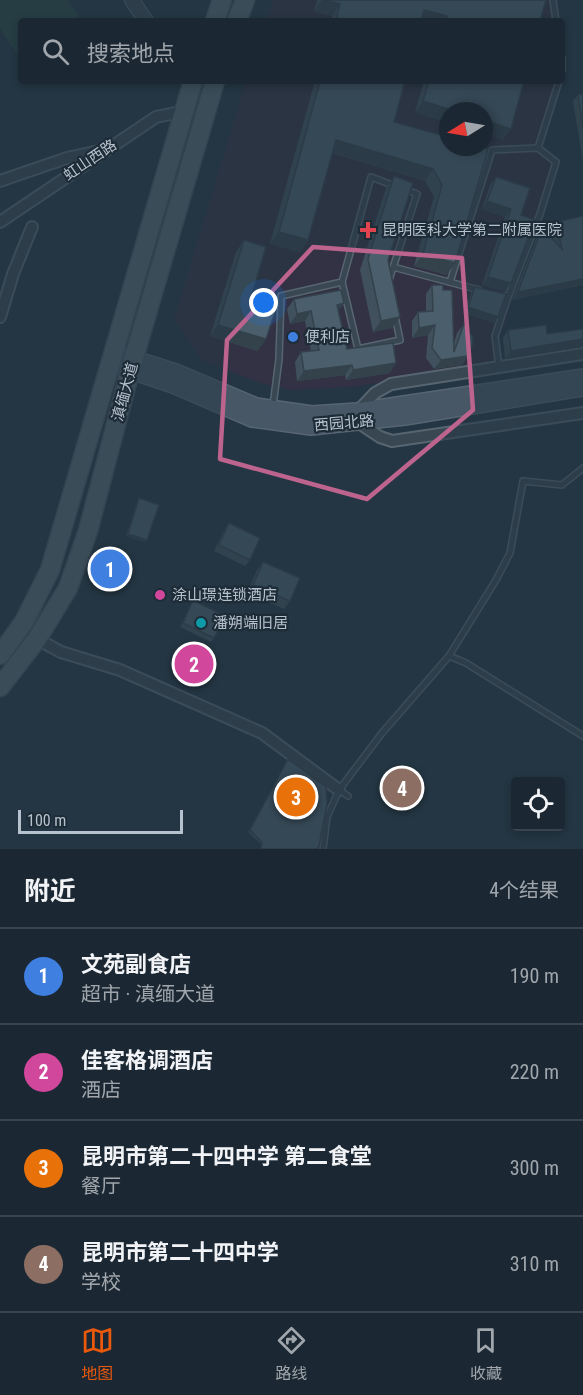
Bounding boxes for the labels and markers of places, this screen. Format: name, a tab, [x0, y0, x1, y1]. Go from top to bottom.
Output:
marker: 昆明医科大学第二附属医院	[359, 221, 377, 239]
place label: 昆明医科大学第二附属医院	[382, 221, 562, 239]
place label: 便利店	[305, 328, 350, 346]
marker: 便利店	[286, 330, 300, 344]
pin: 1	[90, 546, 130, 592]
place label: 涂山璟连锁酒店	[172, 586, 277, 604]
marker: 涂山璟连锁酒店	[153, 588, 167, 602]
place label: 潘朔端旧居	[213, 614, 288, 632]
marker: 潘朔端旧居	[194, 616, 208, 630]
pin: 2	[174, 642, 214, 686]
pin: 4	[382, 766, 422, 810]
pin: 3	[276, 774, 316, 820]

